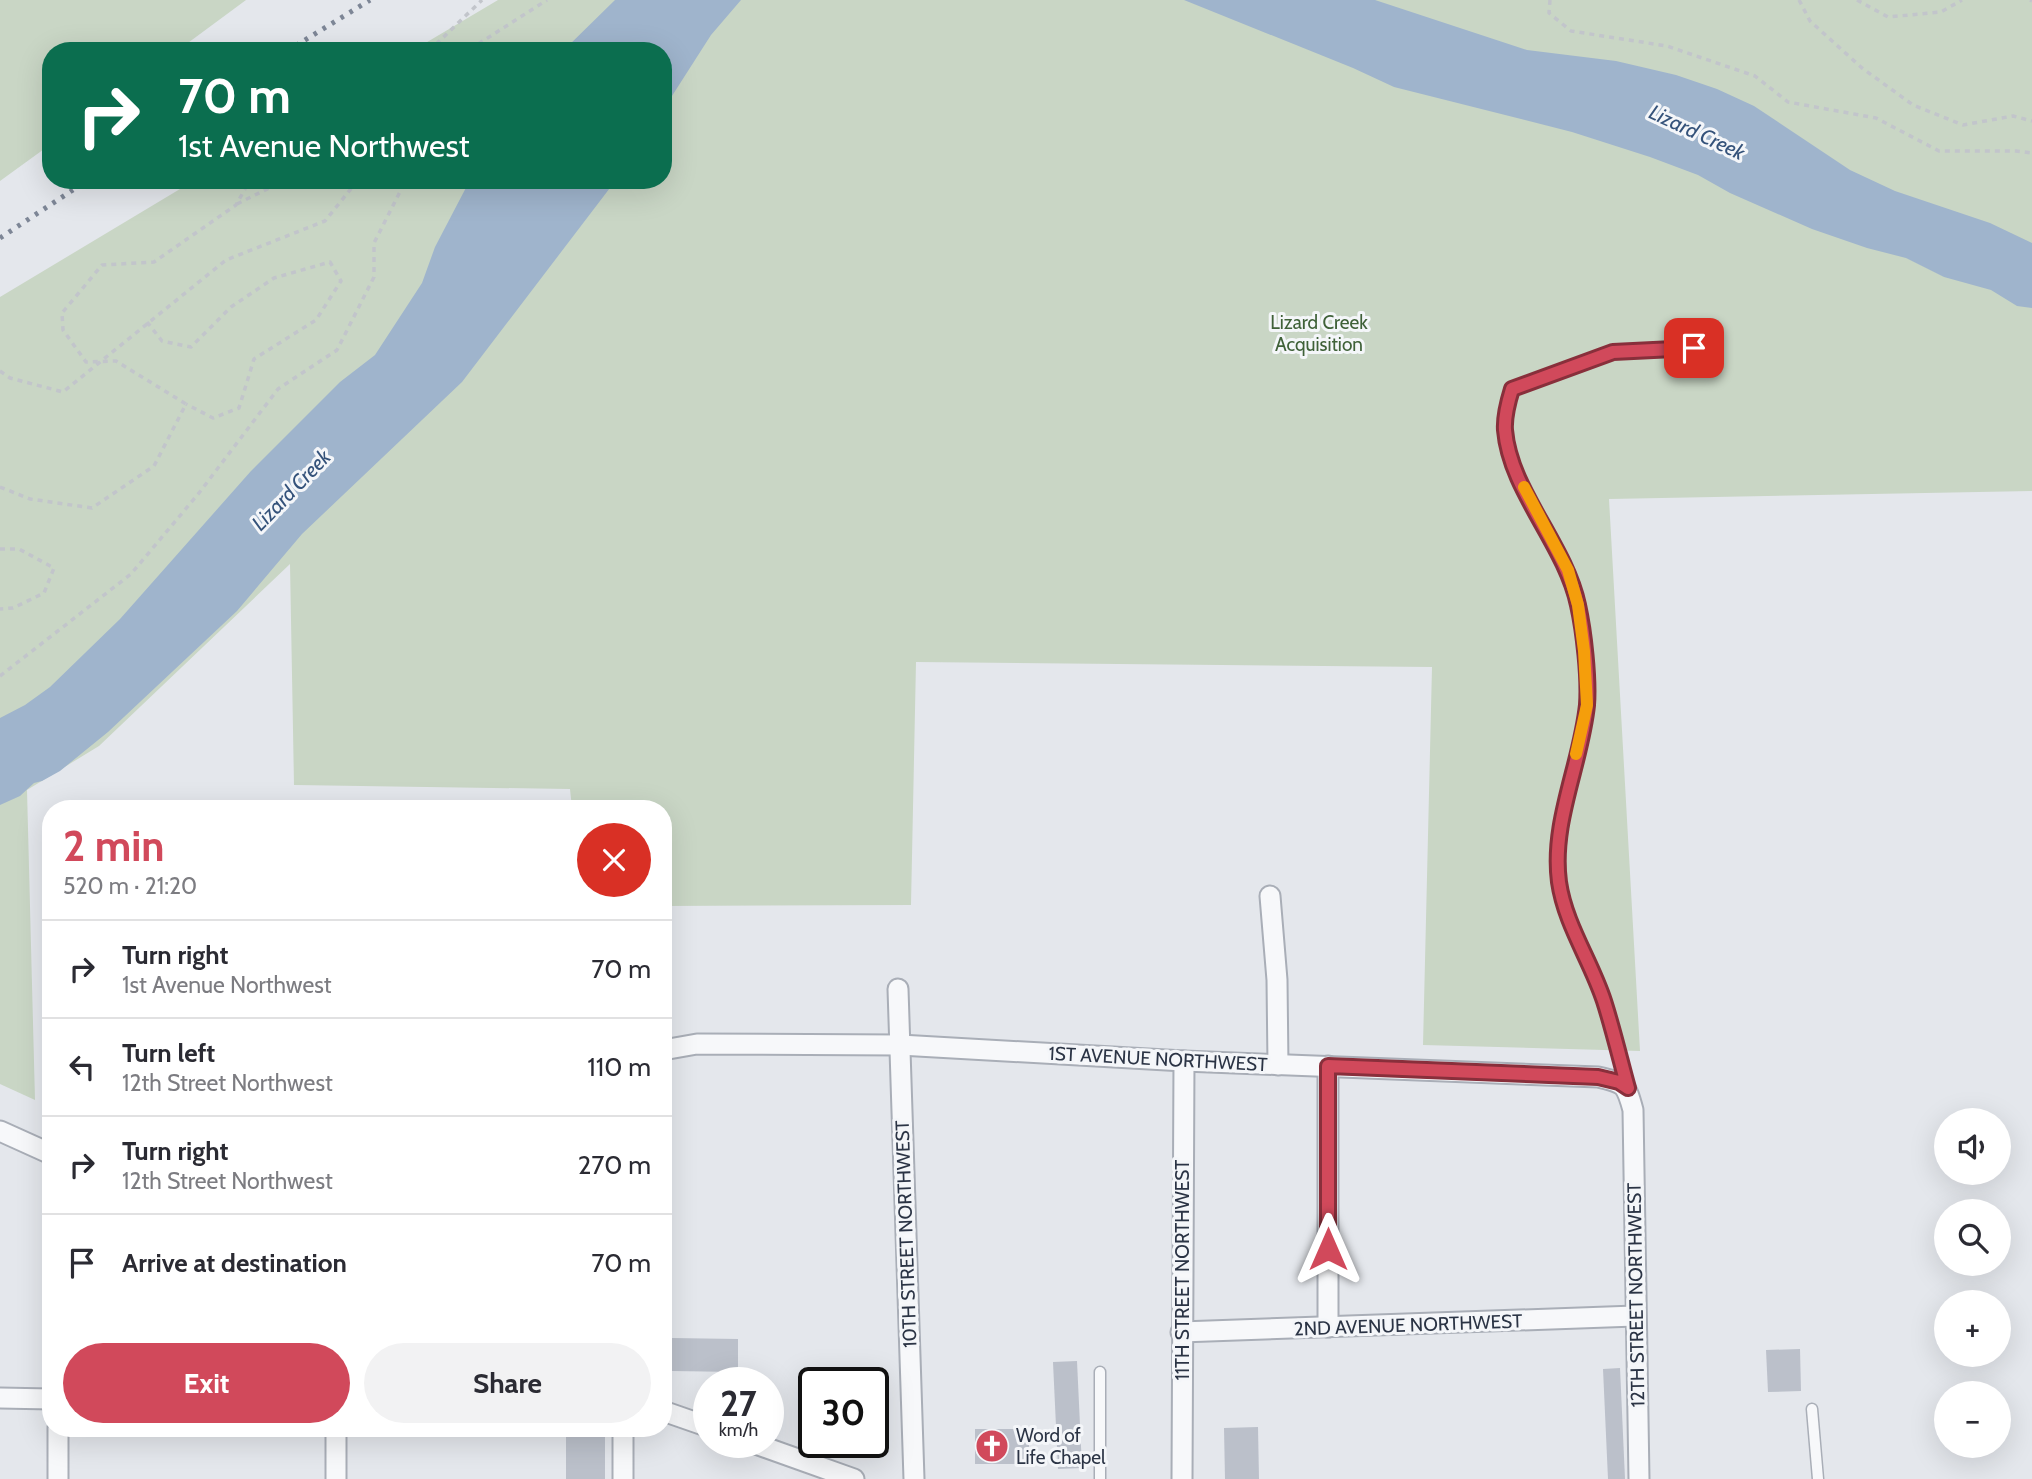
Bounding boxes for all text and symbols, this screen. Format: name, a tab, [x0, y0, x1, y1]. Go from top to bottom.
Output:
text: 70 m	[178, 66, 291, 125]
icon: right	[63, 70, 154, 161]
water label: Lizard Creek	[1645, 99, 1750, 165]
text: 1st Avenue Northwest	[178, 126, 469, 165]
park label: Lizard Creek Acquisition	[1270, 311, 1368, 356]
pin	[1664, 318, 1724, 378]
icon: arrive	[1675, 329, 1713, 367]
water label: Lizard Creek	[246, 444, 336, 536]
text: 2 min	[63, 820, 164, 872]
button: close	[577, 823, 651, 897]
text: 520 m · 21:20	[63, 872, 197, 900]
text: Turn right	[122, 939, 228, 971]
icon: right	[63, 950, 101, 988]
text: 70 m	[591, 953, 651, 985]
text: 1st Avenue Northwest	[122, 971, 331, 999]
text: Turn left	[122, 1037, 215, 1069]
street label: 1ST AVENUE NORTHWEST	[1048, 1042, 1268, 1076]
icon: left	[63, 1048, 101, 1086]
text: 110 m	[587, 1051, 651, 1083]
text: 12th Street Northwest	[122, 1069, 333, 1097]
map controls	[1934, 1108, 2011, 1458]
button: sound	[1934, 1108, 2011, 1185]
street label: 10TH STREET NORTHWEST	[891, 1120, 921, 1348]
text: Turn right	[122, 1135, 228, 1167]
icon: right	[63, 1146, 101, 1184]
text: 270 m	[578, 1149, 651, 1181]
street label: 11TH STREET NORTHWEST	[1171, 1160, 1194, 1380]
text: 12th Street Northwest	[122, 1167, 333, 1195]
street label: 12TH STREET NORTHWEST	[1623, 1183, 1649, 1407]
button: search	[1934, 1199, 2011, 1276]
position arrow	[1291, 1212, 1365, 1286]
icon: arrive	[63, 1244, 101, 1282]
text: Arrive at destination	[122, 1247, 347, 1279]
text: 70 m	[591, 1247, 651, 1279]
button: +	[1934, 1290, 2011, 1367]
street label: 2ND AVENUE NORTHWEST	[1293, 1310, 1523, 1340]
button: Exit	[63, 1343, 350, 1423]
button: Share	[364, 1343, 651, 1423]
speed limit sign: 30	[798, 1367, 889, 1458]
button: −	[1934, 1381, 2011, 1458]
text: 27	[720, 1382, 757, 1425]
text: km/h	[719, 1419, 758, 1441]
place label: Word of Life Chapel	[1016, 1424, 1106, 1469]
church icon: Word of Life Chapel	[973, 1427, 1011, 1465]

